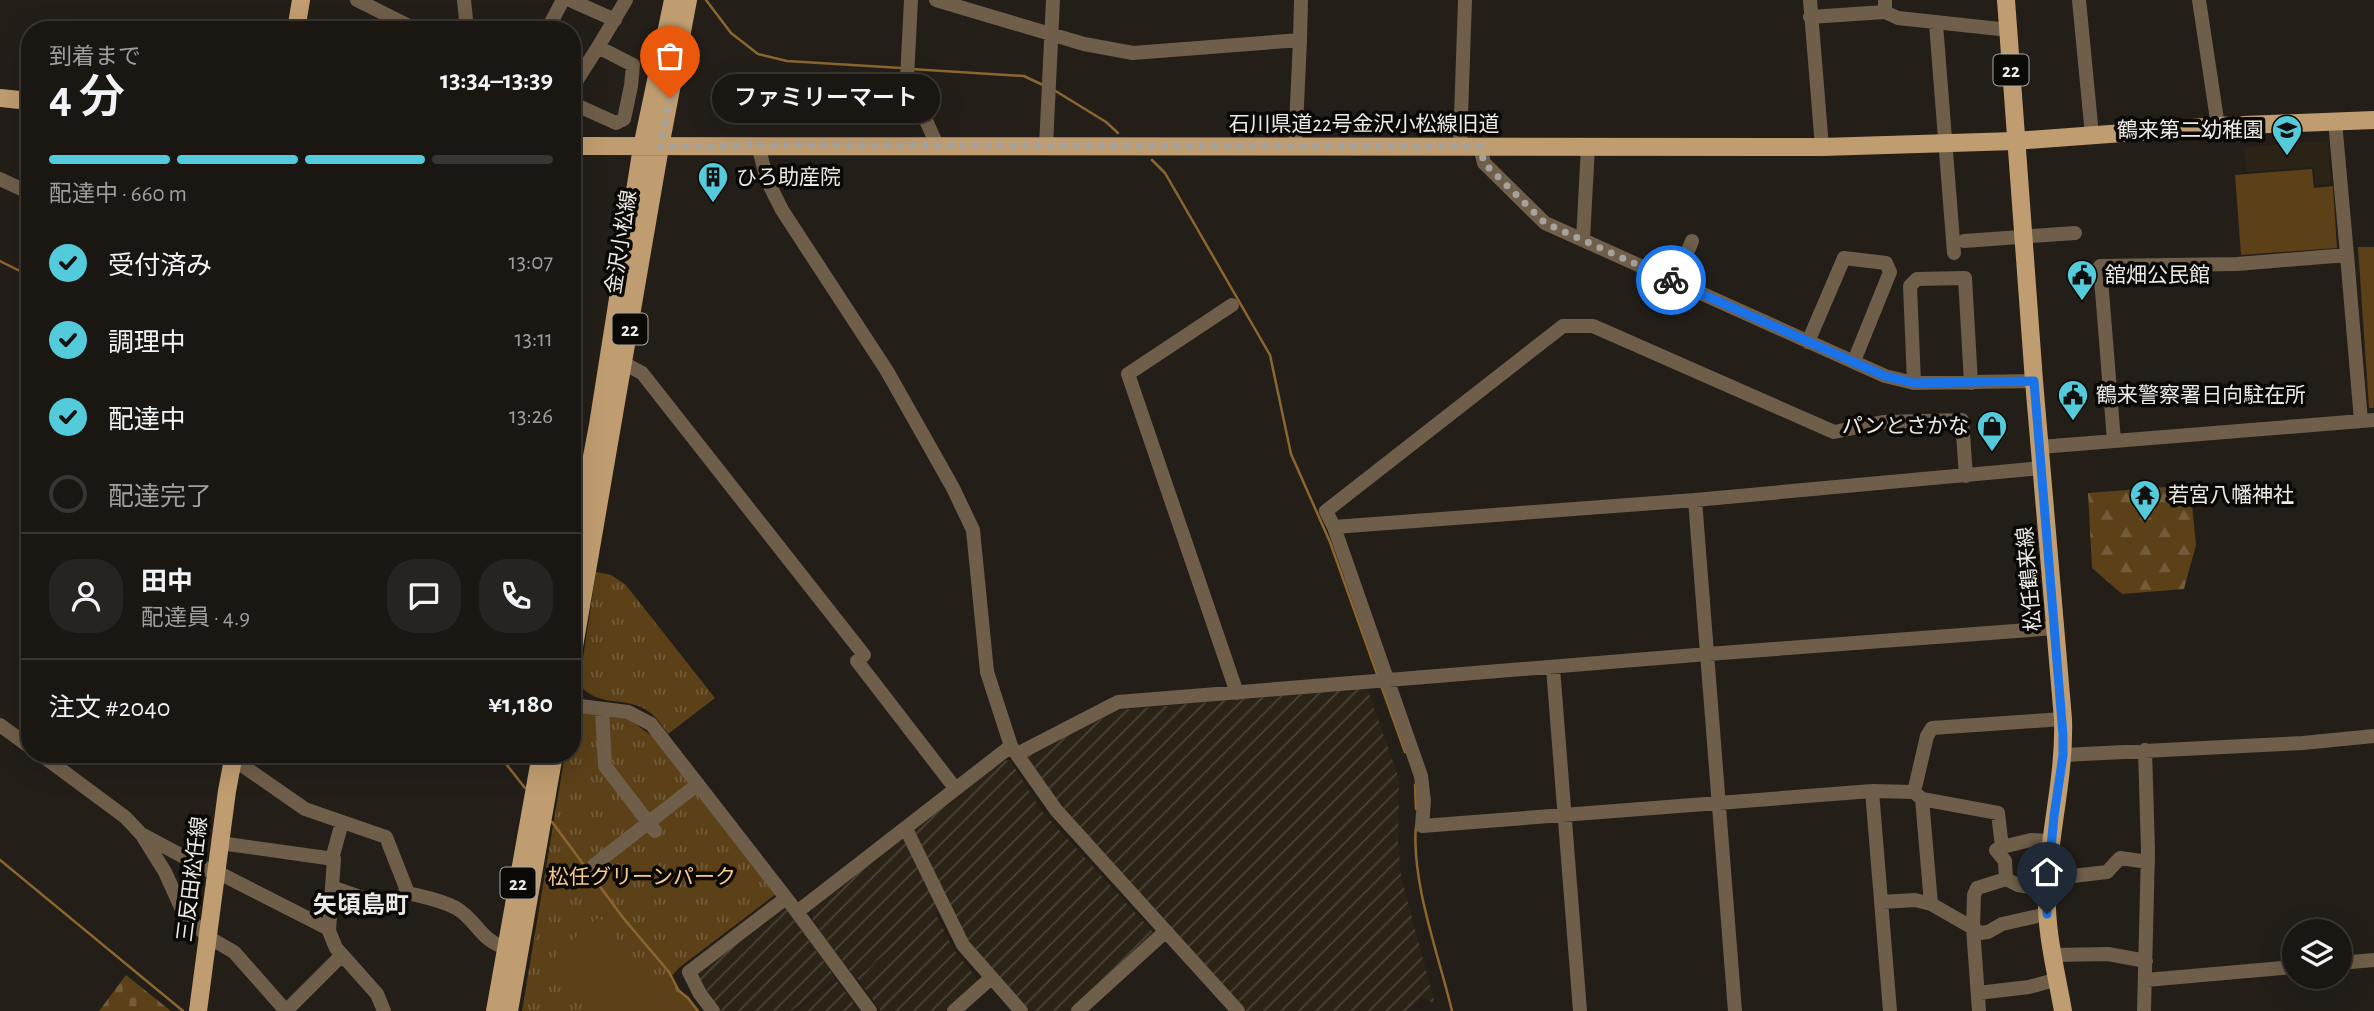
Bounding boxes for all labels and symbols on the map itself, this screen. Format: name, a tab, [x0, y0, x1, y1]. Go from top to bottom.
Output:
pin	[640, 26, 700, 98]
road number: 22	[1994, 54, 2028, 86]
callout: ファミリーマート	[712, 74, 940, 122]
street label: 石川県道22号金沢小松線旧道	[1228, 113, 1500, 135]
school or university icon: 鶴来第二幼稚園	[2270, 113, 2304, 157]
place label: 鶴来第二幼稚園	[2117, 119, 2264, 141]
building icon: ひろ助産院	[696, 160, 730, 204]
place label: ひろ助産院	[736, 166, 841, 188]
street label: 金沢小松線	[602, 188, 640, 296]
courier	[1636, 245, 1706, 315]
public building icon: 舘畑公民館	[2065, 258, 2099, 302]
place label: 舘畑公民館	[2105, 264, 2210, 286]
road number: 22	[612, 314, 648, 344]
public building icon: 鶴来警察署日向駐在所	[2056, 378, 2090, 422]
place label: 鶴来警察署日向駐在所	[2096, 384, 2306, 406]
shop icon: パンとさかな	[1975, 409, 2009, 453]
place label: パンとさかな	[1842, 415, 1969, 437]
temple icon: 若宮八幡神社	[2128, 478, 2162, 522]
place label: 若宮八幡神社	[2168, 484, 2294, 506]
street label: 松任鶴来線	[2013, 526, 2045, 632]
street label: 三反田松任線	[173, 815, 211, 943]
pin	[2017, 842, 2077, 914]
park label: 松任グリーンパーク	[548, 866, 736, 888]
road number: 22	[500, 868, 536, 898]
district label: 矢頃島町	[313, 892, 409, 918]

